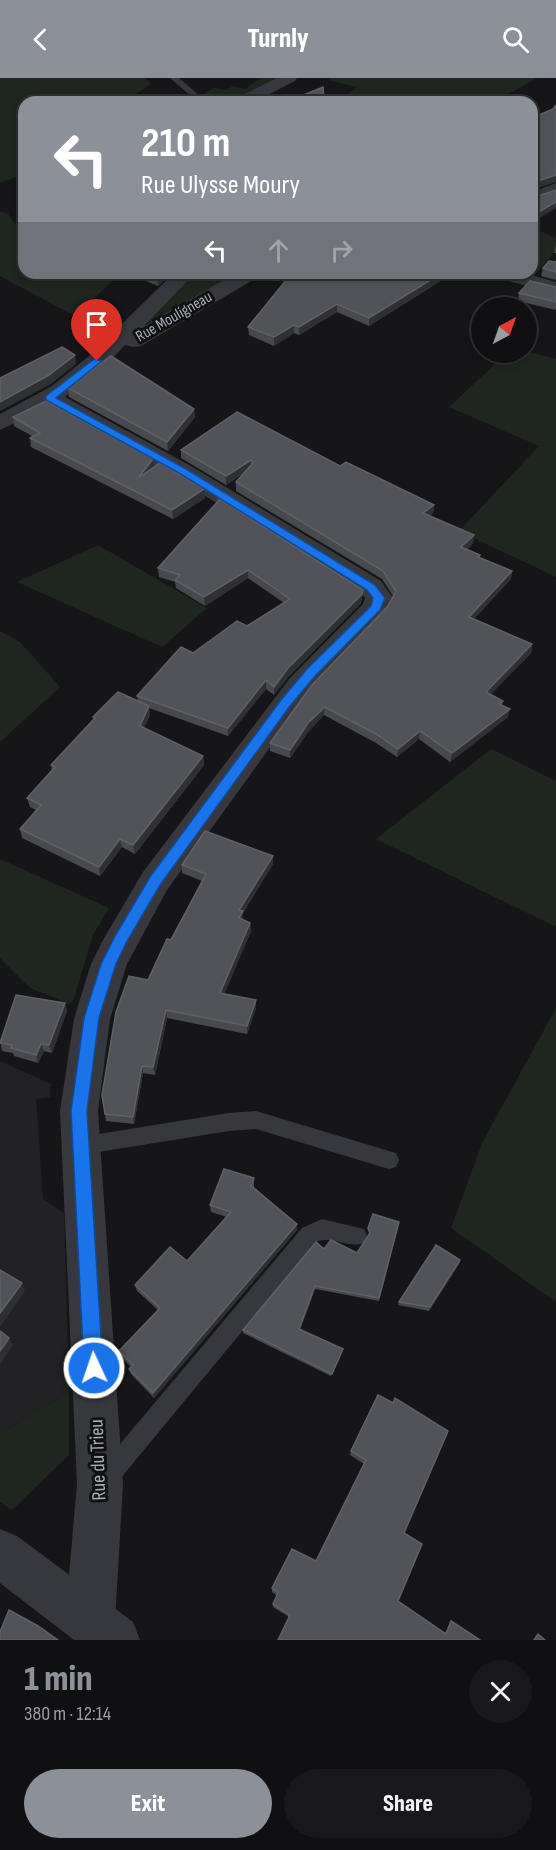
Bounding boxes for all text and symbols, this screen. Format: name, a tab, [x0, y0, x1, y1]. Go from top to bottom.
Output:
icon: back	[24, 23, 57, 56]
text: Turnly	[248, 23, 308, 55]
icon: search	[499, 23, 532, 56]
text: 210 m	[141, 118, 230, 169]
icon: left	[42, 120, 120, 198]
text: Rue Ulysse Moury	[141, 169, 300, 201]
icon: left	[199, 234, 232, 267]
icon: ahead	[262, 234, 295, 267]
icon: right	[325, 234, 358, 267]
street label: Rue Mouligneau	[133, 288, 215, 346]
north arrow	[471, 297, 537, 363]
map controls	[471, 297, 537, 363]
pin	[71, 299, 122, 361]
icon: arrive	[80, 308, 113, 341]
position arrow	[62, 1336, 126, 1400]
street label: Rue du Trieu	[85, 1419, 111, 1501]
text: 1 min	[24, 1658, 92, 1701]
button: close	[469, 1660, 532, 1723]
text: 380 m · 12:14	[24, 1702, 111, 1726]
button: Exit	[24, 1769, 272, 1838]
button: Share	[284, 1769, 532, 1838]

